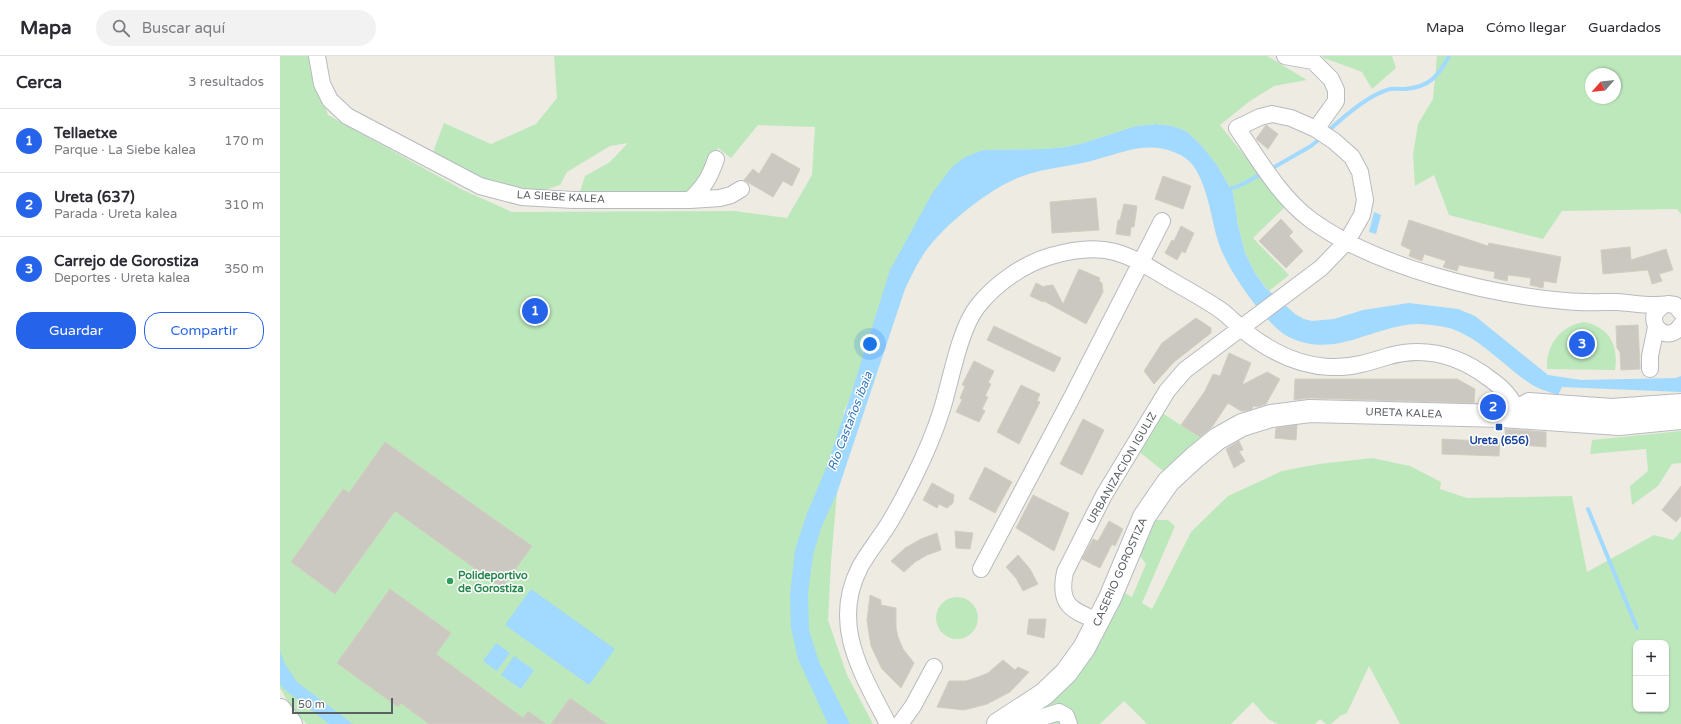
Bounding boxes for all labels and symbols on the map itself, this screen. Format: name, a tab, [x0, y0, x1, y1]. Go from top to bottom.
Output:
north arrow	[1585, 68, 1621, 104]
street label: LA SIEBE KALEA	[516, 188, 606, 206]
pin: 1	[522, 296, 548, 326]
pin: 3	[1569, 329, 1595, 359]
your location	[860, 334, 880, 354]
water label: Río Castaños ibaia	[825, 369, 875, 472]
pin: 2	[1480, 392, 1506, 422]
street label: URETA KALEA	[1365, 405, 1443, 421]
street label: URBANIZACIÓN IGULIZ	[1084, 409, 1159, 526]
marker: Ureta (656)	[1494, 422, 1504, 432]
place label: Ureta (656)	[1469, 434, 1529, 447]
street label: CASERIO GOROSTIZA	[1090, 516, 1150, 628]
place label: Polideportivo de Gorostiza	[458, 569, 528, 595]
marker: Polideportivo de Gorostiza	[445, 576, 455, 586]
scale bar	[292, 696, 393, 715]

